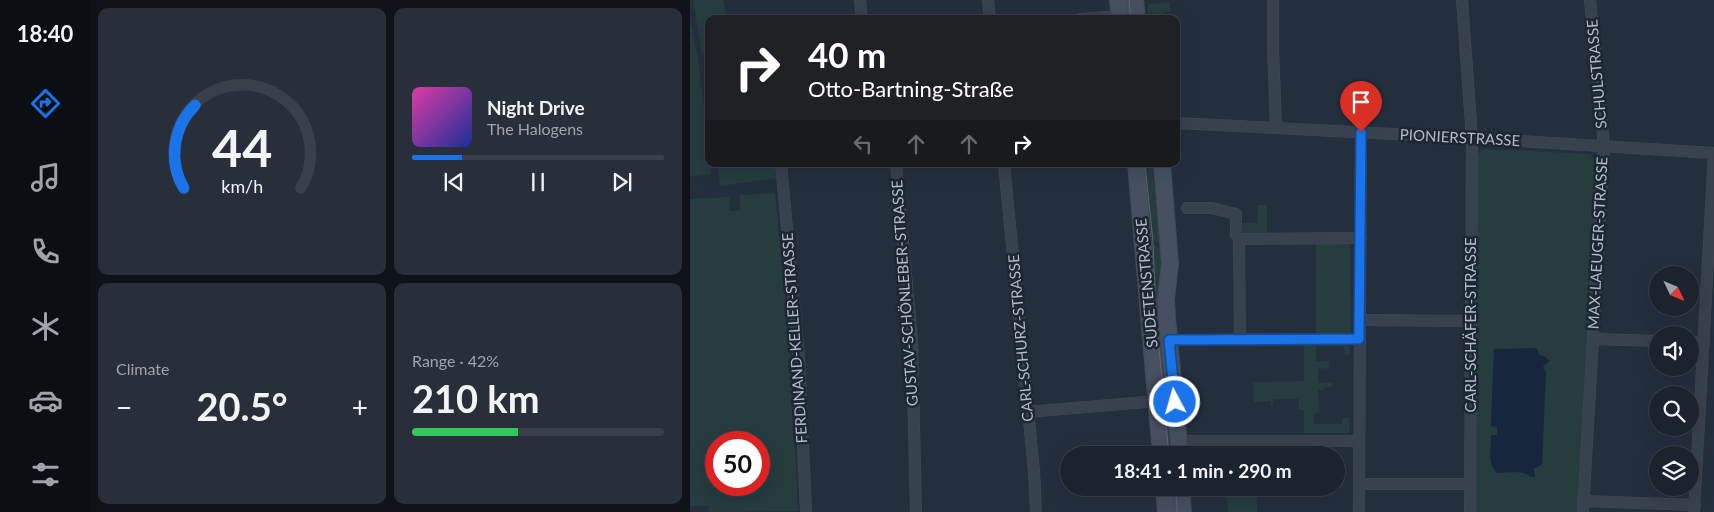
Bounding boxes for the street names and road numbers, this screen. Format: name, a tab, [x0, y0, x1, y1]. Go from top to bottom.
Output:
street label: SCHULSTRASSE	[1582, 19, 1610, 130]
street label: PIONIERSTRASSE	[1399, 125, 1521, 149]
street label: MAX-LAEUGER-STRASSE	[1583, 156, 1611, 330]
street label: GUSTAV-SCHÖNLEBER-STRASSE	[887, 179, 921, 407]
street label: SUDETENSTRASSE	[1131, 218, 1161, 348]
street label: FERDINAND-KELLER-STRASSE	[778, 232, 810, 444]
street label: CARL-SCHÄFER-STRASSE	[1461, 237, 1479, 413]
street label: CARL-SCHURZ-STRASSE	[1004, 254, 1036, 422]

